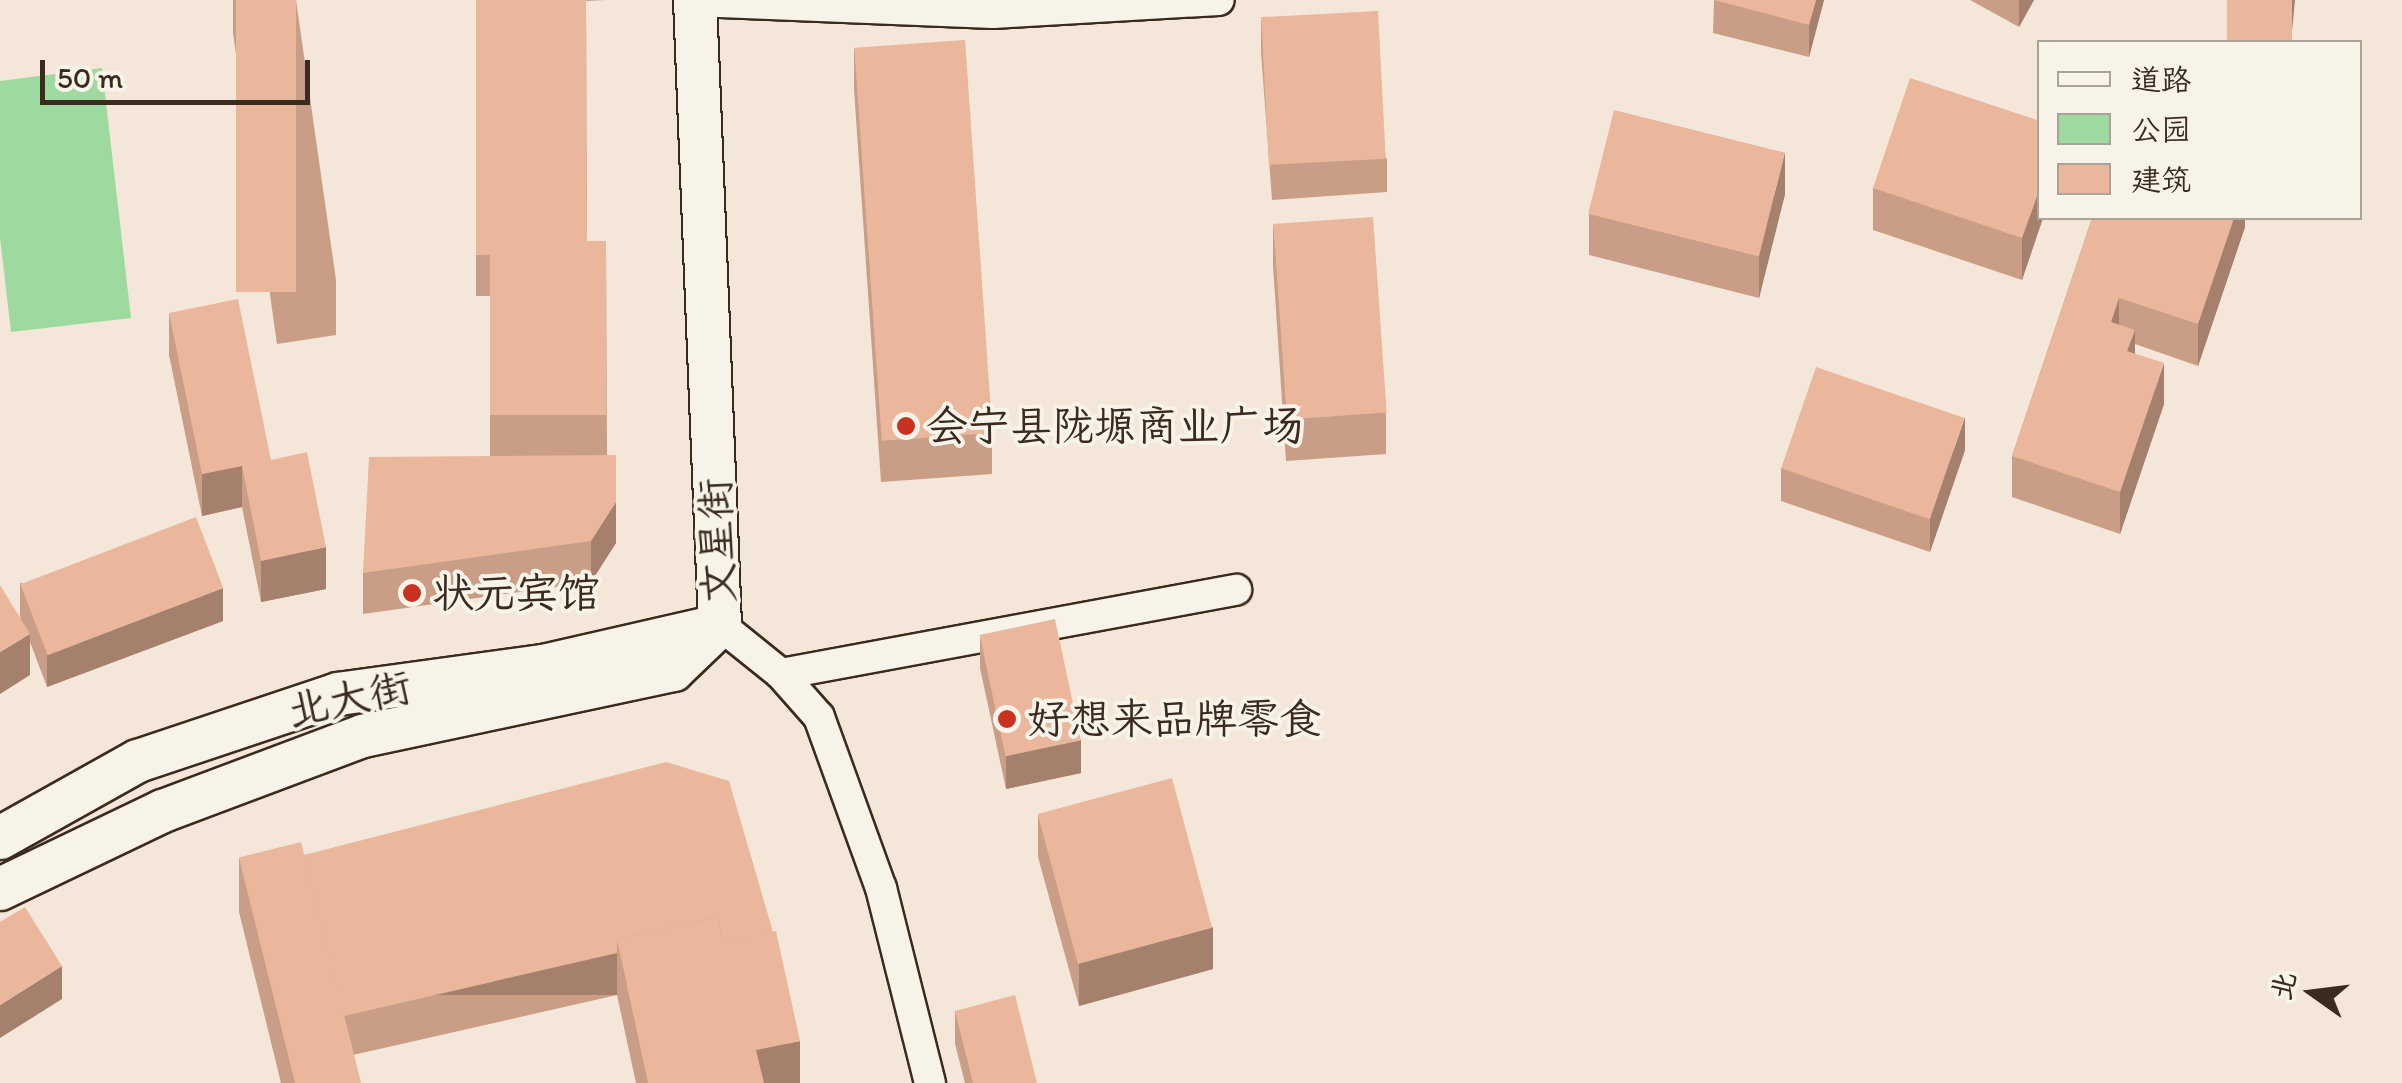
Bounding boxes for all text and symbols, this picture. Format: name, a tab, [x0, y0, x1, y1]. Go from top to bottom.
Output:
scale bar	[45, 40, 315, 102]
legend	[2037, 40, 2362, 220]
text: 50 m	[57, 59, 123, 96]
text: 道路	[2131, 61, 2191, 98]
text: 公园	[2131, 111, 2191, 148]
text: 建筑	[2131, 161, 2191, 198]
place label: 会宁县陇塬商业广场	[926, 401, 1304, 451]
marker: 会宁县陇塬商业广场	[895, 415, 917, 437]
street label: 文星街	[690, 477, 744, 605]
place label: 状元宾馆	[432, 568, 600, 618]
marker: 状元宾馆	[401, 582, 423, 604]
street label: 北大街	[282, 661, 416, 737]
place label: 好想来品牌零食	[1027, 694, 1321, 744]
marker: 好想来品牌零食	[996, 708, 1018, 730]
north arrow	[2262, 943, 2362, 1043]
text: 北	[2263, 968, 2303, 1003]

